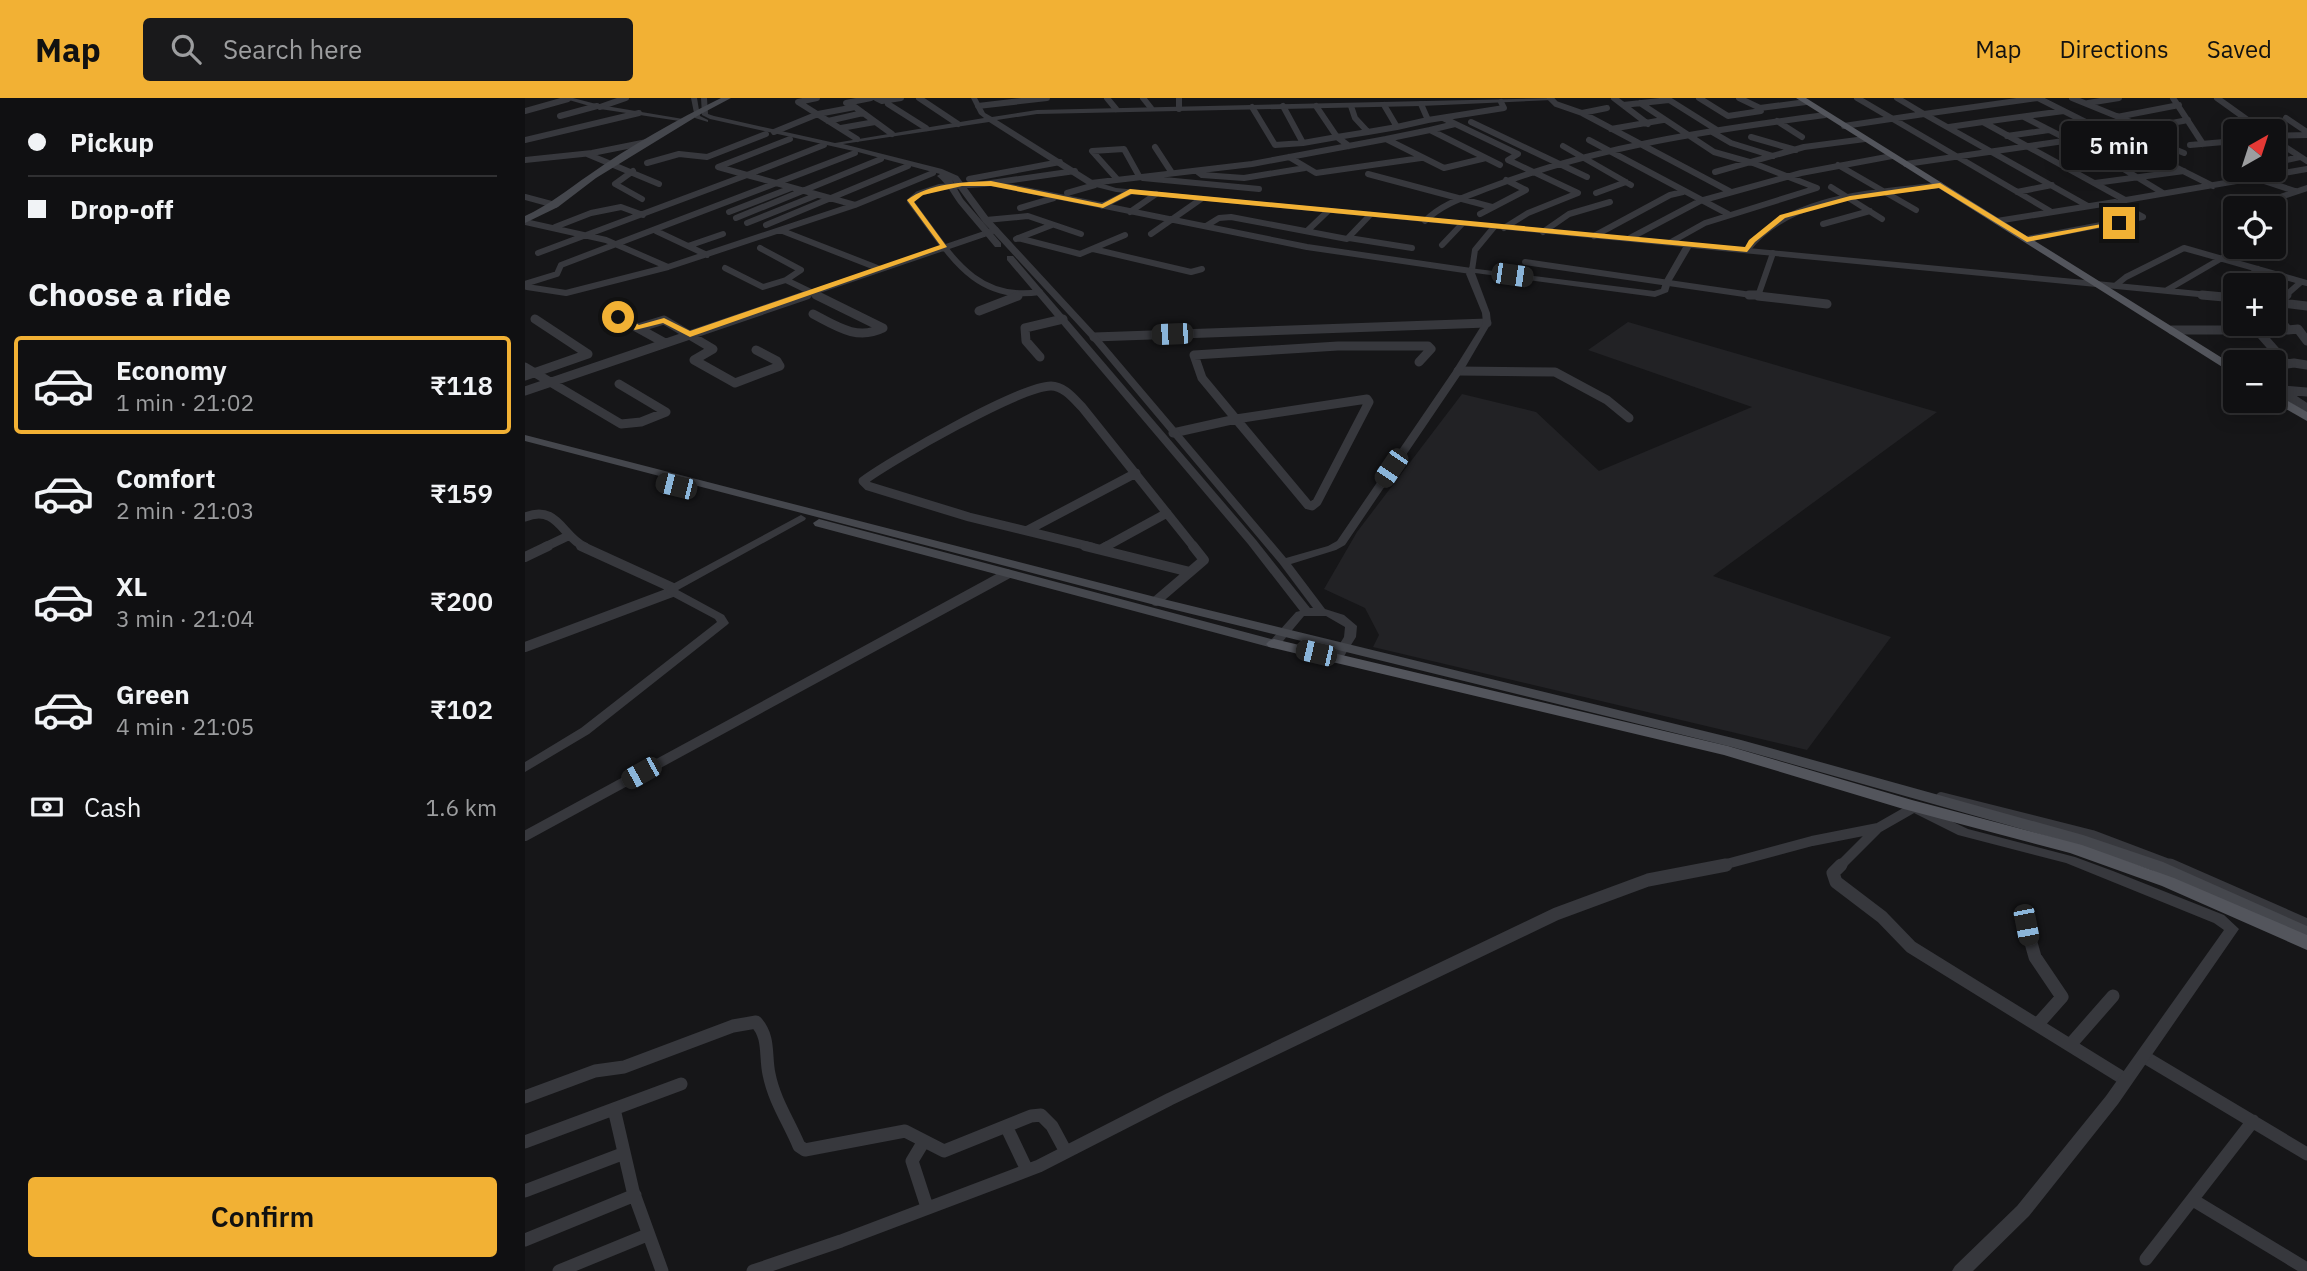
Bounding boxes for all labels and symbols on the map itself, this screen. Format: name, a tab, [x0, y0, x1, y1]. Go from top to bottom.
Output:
north arrow	[2223, 119, 2285, 182]
callout: 5 min	[2061, 122, 2177, 170]
route end	[2103, 207, 2135, 239]
car	[1490, 262, 1535, 288]
route start	[602, 301, 634, 333]
car	[1151, 323, 1194, 345]
car	[1371, 445, 1412, 491]
car	[654, 471, 699, 501]
car	[1294, 638, 1339, 668]
car	[618, 754, 665, 792]
car	[2012, 902, 2041, 948]

